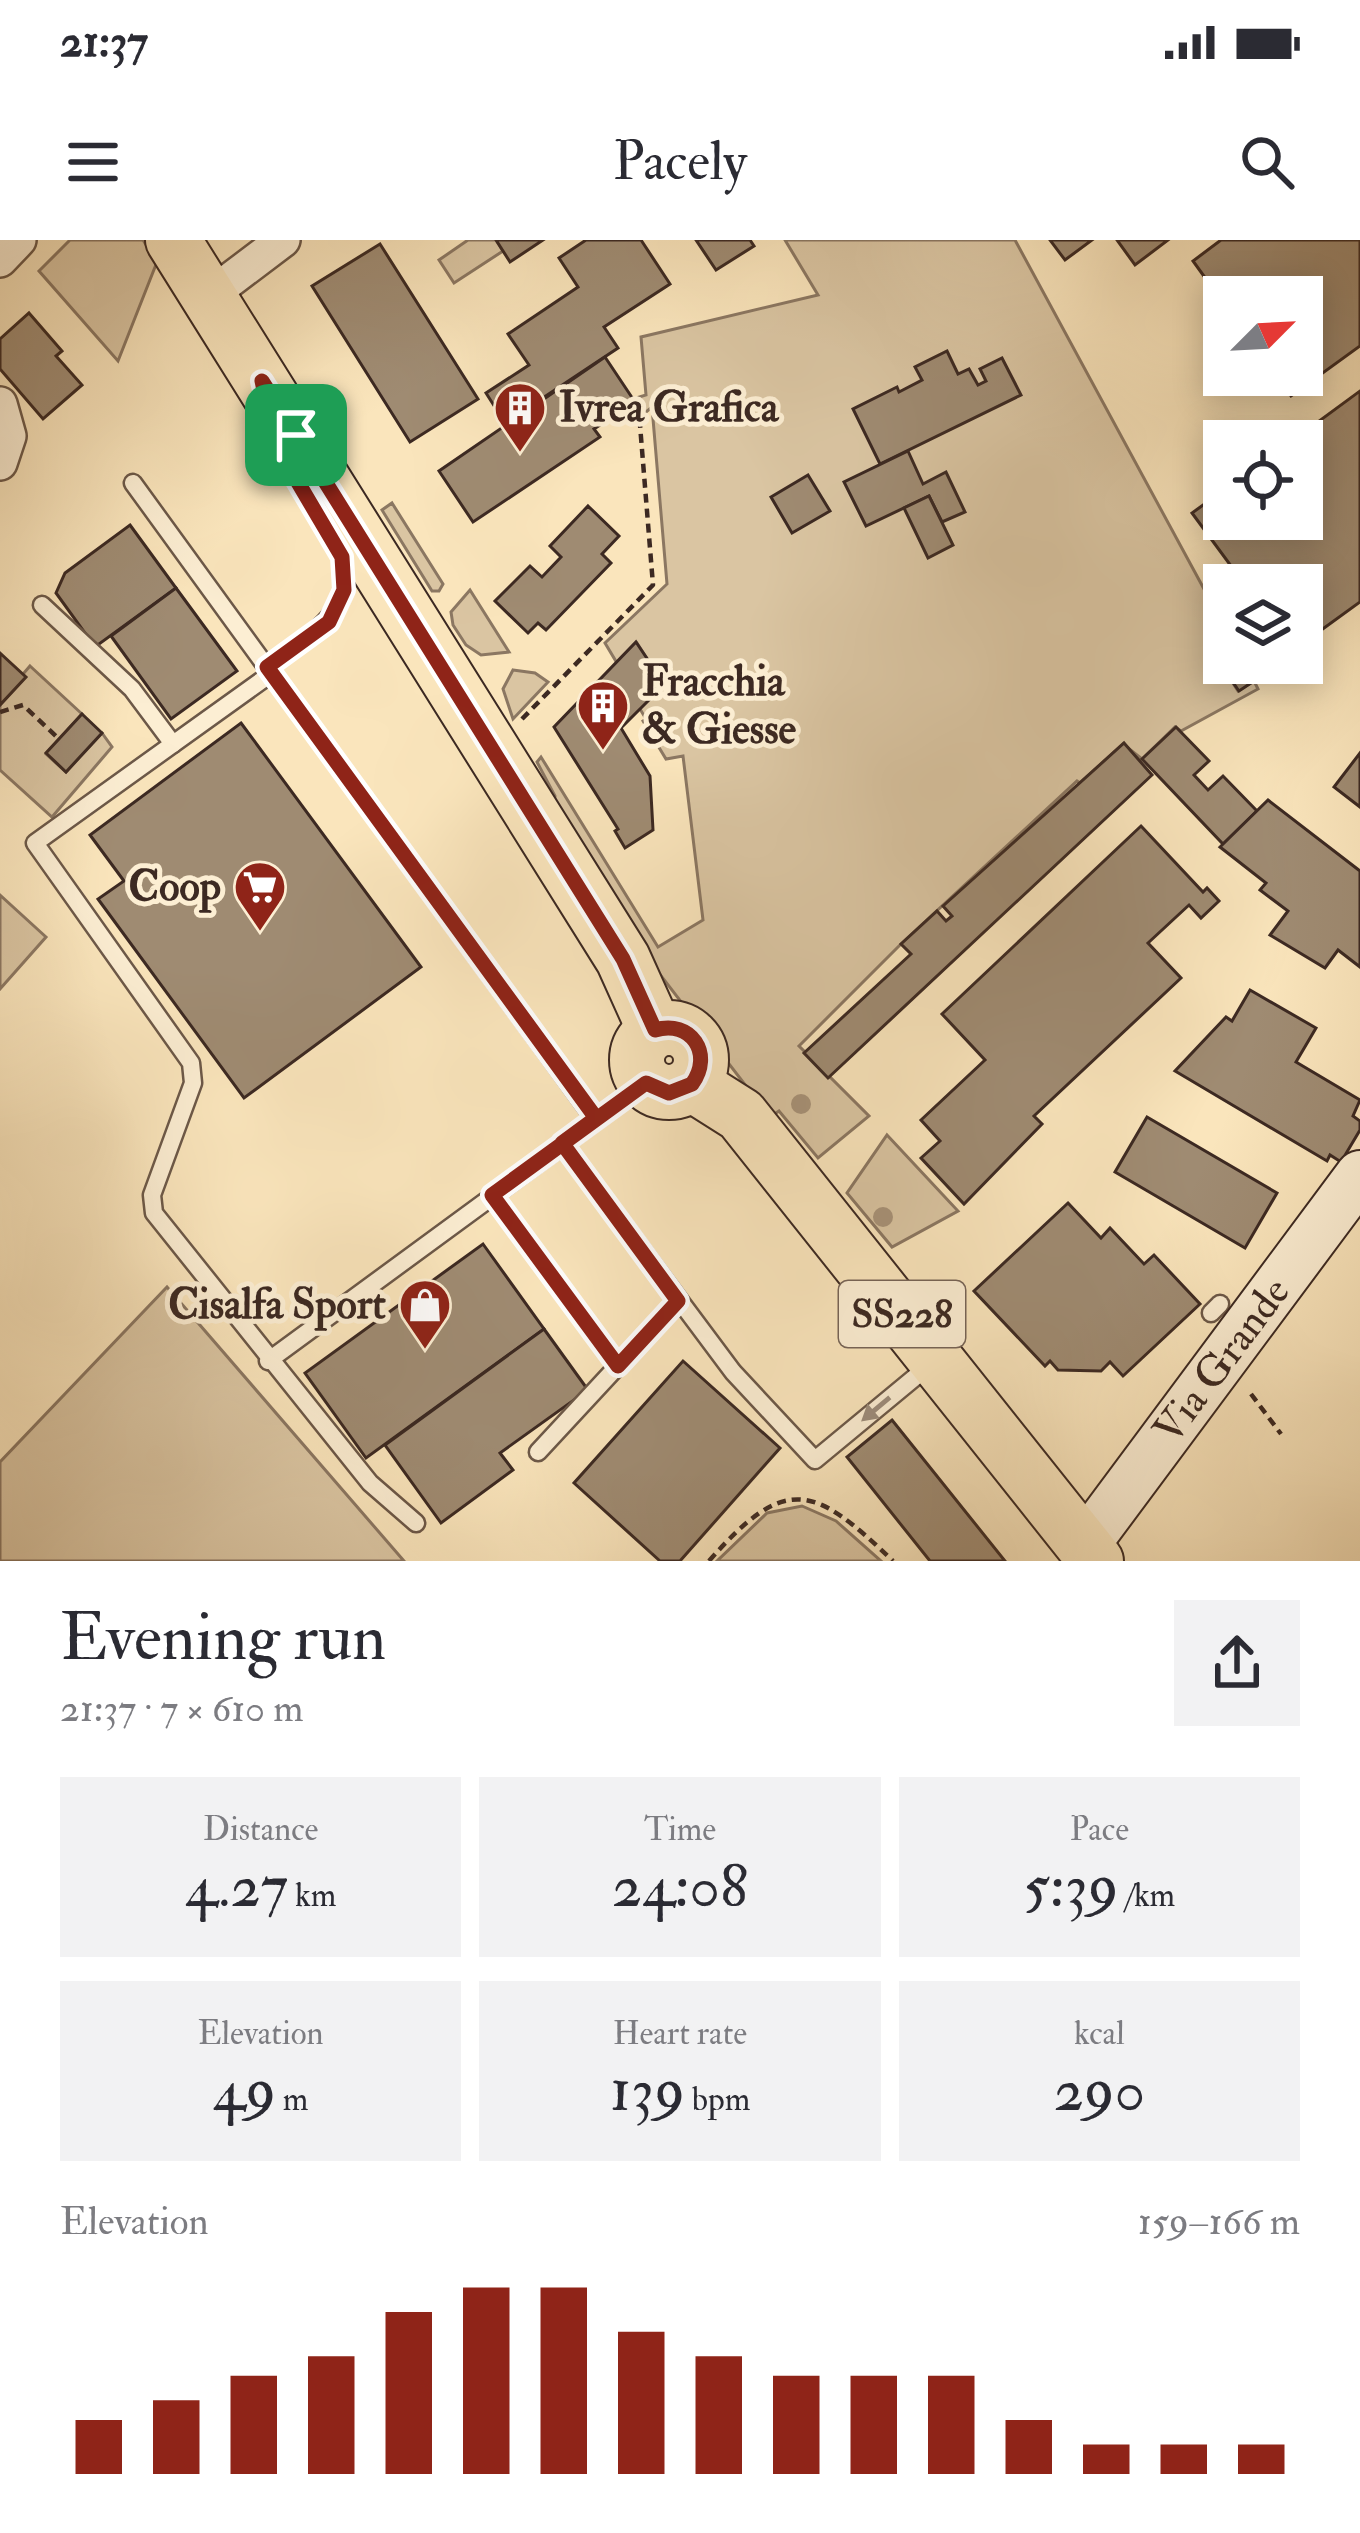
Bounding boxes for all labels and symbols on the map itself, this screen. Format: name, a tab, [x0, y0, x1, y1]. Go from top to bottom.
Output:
north arrow	[1203, 276, 1323, 396]
building icon: Ivrea Grafica	[492, 380, 548, 454]
place label: Ivrea Grafica	[559, 382, 780, 434]
pin	[245, 384, 347, 486]
place label: Fracchia & Giesse	[642, 656, 797, 756]
building icon: Fracchia & Giesse	[575, 678, 631, 752]
supermarket icon: Coop	[232, 859, 288, 933]
place label: Coop	[129, 861, 221, 913]
street label: Via Grande	[1143, 1268, 1301, 1454]
shop icon: Cisalfa Sport	[397, 1277, 453, 1351]
place label: Cisalfa Sport	[168, 1279, 386, 1331]
road number: SS228	[839, 1281, 965, 1347]
one-way arrow	[861, 1396, 891, 1422]

